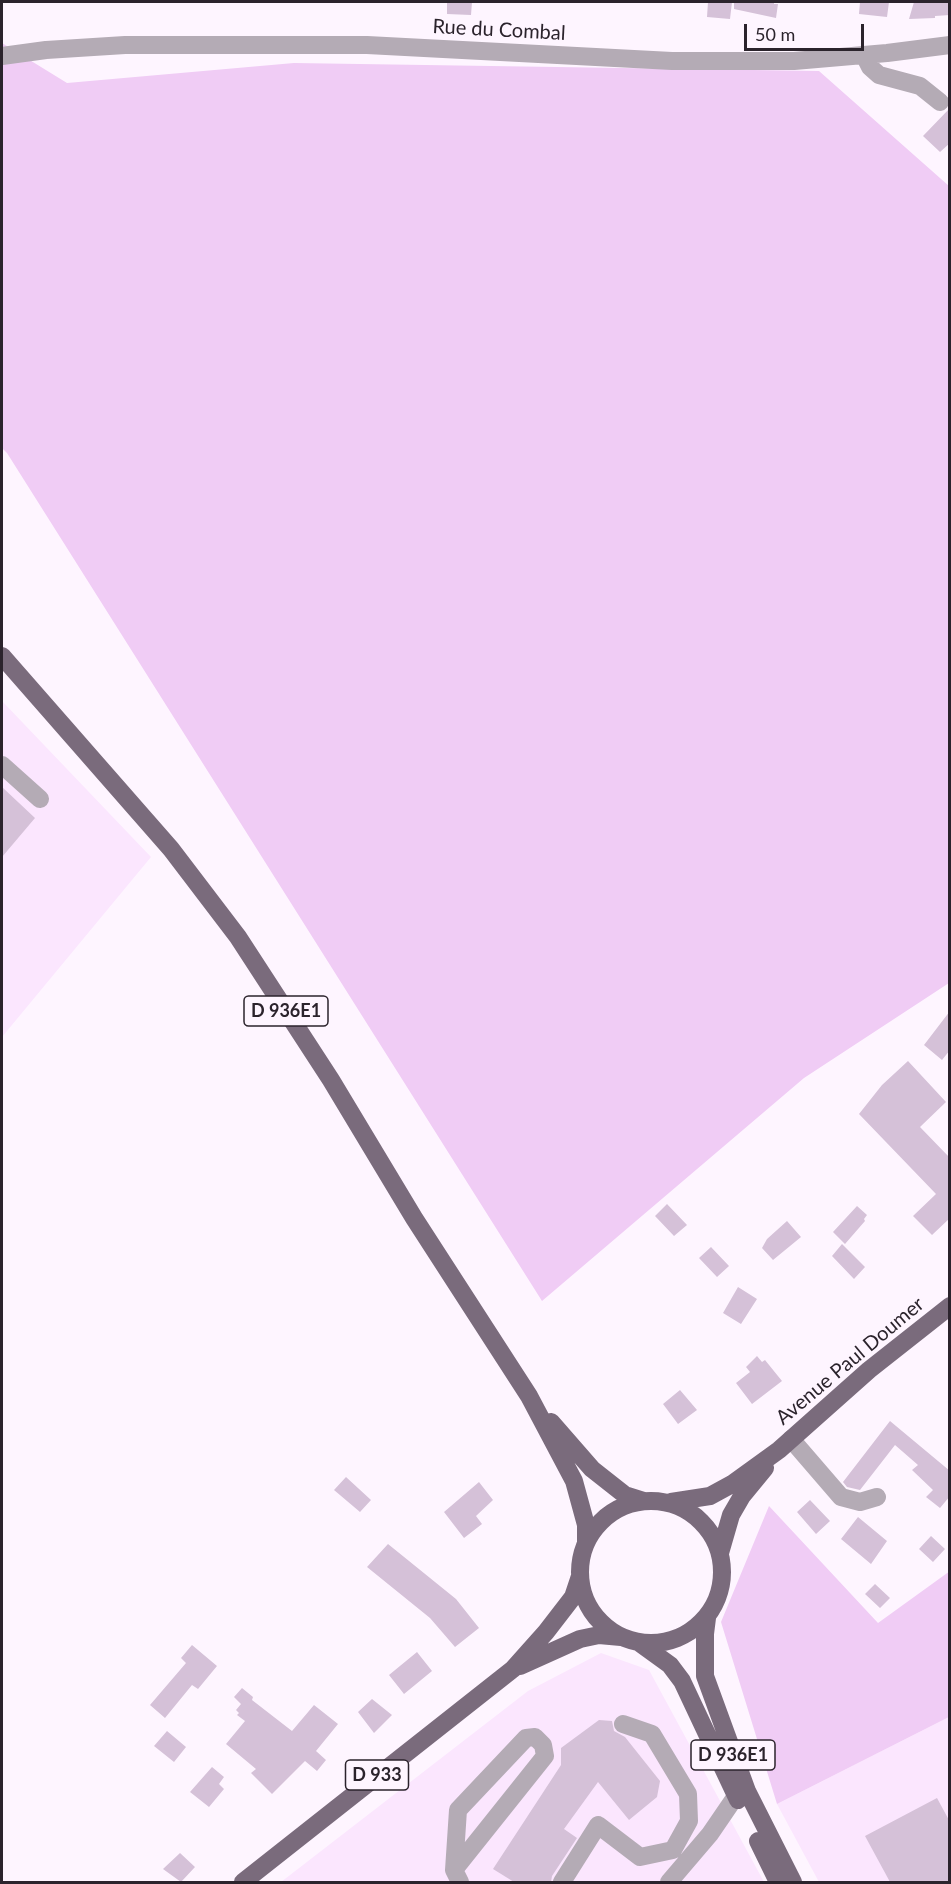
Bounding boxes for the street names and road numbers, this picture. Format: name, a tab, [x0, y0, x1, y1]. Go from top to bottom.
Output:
street label: Rue du Combal	[432, 15, 566, 45]
road number: D 936E1	[244, 996, 328, 1026]
street label: Avenue Paul Doumer	[771, 1292, 929, 1430]
road number: D 936E1	[691, 1740, 775, 1770]
road number: D 933	[346, 1760, 409, 1790]

